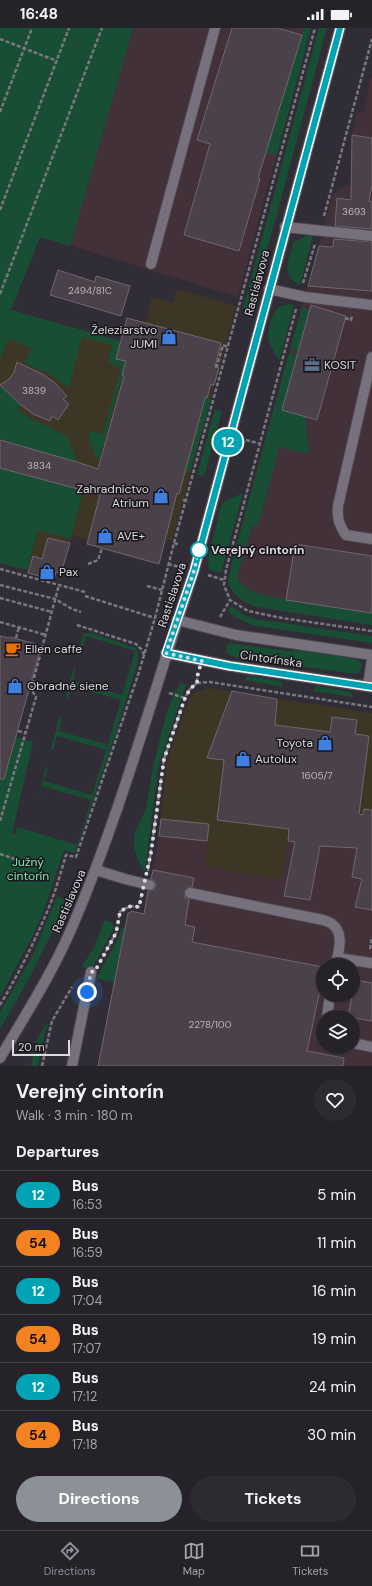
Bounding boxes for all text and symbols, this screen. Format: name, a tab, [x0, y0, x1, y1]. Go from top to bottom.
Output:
text: 16:48	[20, 4, 58, 24]
house number: 3693	[342, 205, 366, 218]
street label: Rastislavova	[241, 248, 273, 318]
house number: 2494/81C	[68, 284, 112, 297]
place label: Železiarstvo JUMI	[91, 322, 157, 352]
shop icon: Železiarstvo JUMI	[160, 328, 178, 346]
office icon: KOSIT	[303, 356, 321, 374]
place label: KOSIT	[324, 357, 357, 373]
house number: 3839	[22, 384, 46, 397]
line badge: 12	[210, 429, 246, 455]
text: 12	[221, 433, 235, 451]
house number: 3834	[27, 459, 51, 472]
place label: Zahradníctvo Atrium	[76, 481, 149, 511]
shop icon: Zahradníctvo Atrium	[152, 487, 170, 505]
shop icon: AVE+	[96, 527, 114, 545]
place label: AVE+	[117, 528, 146, 544]
marker: Verejný cintorín	[190, 541, 208, 559]
place label: Verejný cintorín	[211, 542, 304, 558]
street label: Rastislavova	[154, 561, 190, 629]
shop icon: Pax	[38, 563, 56, 581]
place label: Pax	[59, 564, 78, 580]
cafe icon: Ellen caffe	[4, 640, 22, 658]
place label: Ellen caffe	[25, 641, 82, 657]
street label: Cintorínska	[239, 647, 303, 671]
shop icon: Obradné siene	[6, 677, 24, 695]
place label: Obradné siene	[27, 678, 109, 694]
shop icon: Toyota	[316, 734, 334, 752]
place label: Toyota	[276, 735, 313, 751]
shop icon: Autolux	[234, 750, 252, 768]
place label: Autolux	[255, 751, 297, 767]
house number: 1605/7	[301, 769, 333, 782]
park label: Južný cintorín	[7, 854, 49, 884]
street label: Rastislavova	[49, 867, 89, 935]
map controls	[316, 958, 360, 1054]
button: locate	[316, 958, 360, 1002]
your location	[77, 982, 97, 1002]
button: layers	[316, 1010, 360, 1054]
house number: 2278/100	[189, 1018, 232, 1031]
scale bar	[12, 1038, 70, 1057]
text: 20 m	[18, 1040, 44, 1054]
text: Verejný cintorín	[16, 1079, 164, 1104]
button: heart	[314, 1079, 356, 1121]
text: Walk · 3 min · 180 m	[16, 1107, 133, 1124]
text: Departures	[16, 1142, 99, 1162]
text: Bus	[72, 1176, 99, 1196]
text: 5 min	[317, 1185, 356, 1205]
text: 12	[31, 1186, 45, 1204]
text: 16:53	[72, 1196, 102, 1213]
text: Bus	[72, 1224, 99, 1244]
text: 11 min	[317, 1233, 356, 1253]
text: 54	[29, 1234, 47, 1252]
text: 16:59	[72, 1244, 103, 1261]
text: Bus	[72, 1272, 99, 1292]
text: 16 min	[312, 1281, 356, 1301]
text: 12	[31, 1282, 45, 1300]
text: 17:04	[72, 1292, 102, 1309]
text: Bus	[72, 1320, 99, 1340]
text: 19 min	[312, 1329, 356, 1349]
text: 54	[29, 1330, 47, 1348]
text: 17:07	[72, 1340, 101, 1357]
text: Bus	[72, 1368, 99, 1388]
text: 24 min	[309, 1377, 356, 1397]
text: 12	[31, 1378, 45, 1396]
text: 17:12	[72, 1388, 97, 1405]
text: Bus	[72, 1416, 99, 1436]
text: 30 min	[307, 1425, 356, 1445]
text: 54	[29, 1426, 47, 1444]
text: 17:18	[72, 1436, 98, 1453]
button: Directions	[16, 1476, 182, 1522]
button: Tickets	[190, 1476, 356, 1522]
tab: Directions	[44, 1540, 95, 1578]
tab: Map	[183, 1540, 205, 1578]
tab: Tickets	[292, 1540, 328, 1578]

